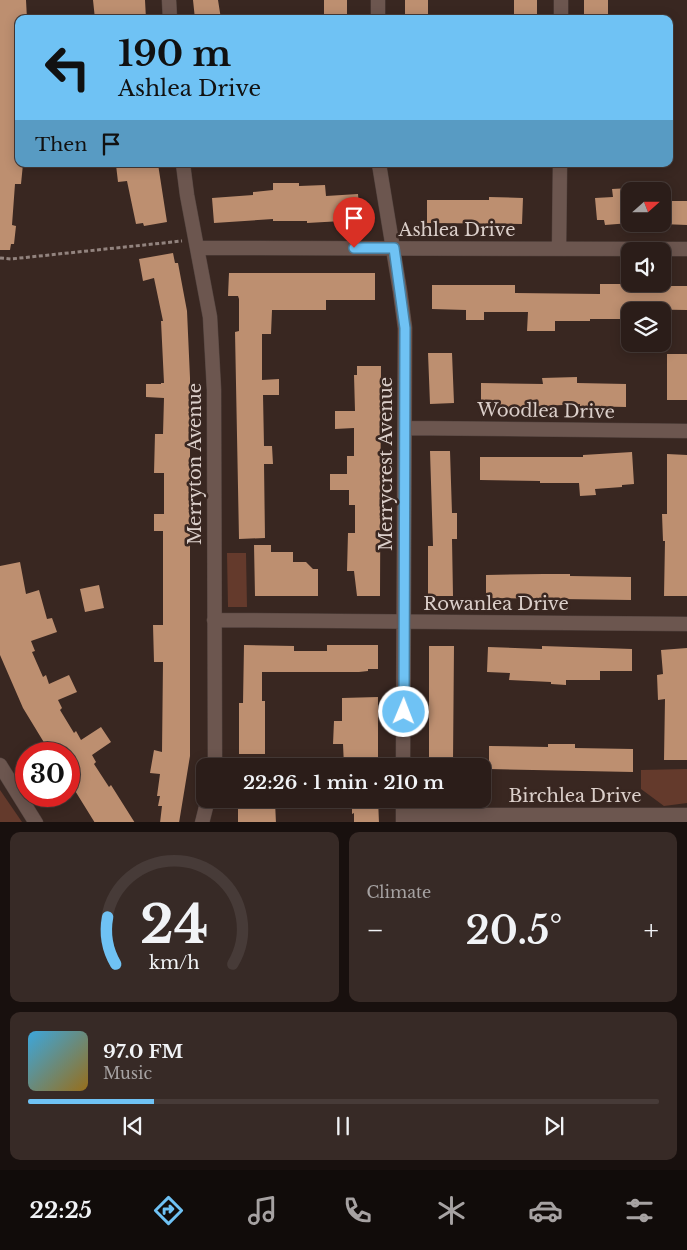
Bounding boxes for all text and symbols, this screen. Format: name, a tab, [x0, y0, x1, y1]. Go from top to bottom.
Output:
text: 190 m	[118, 32, 231, 75]
icon: left	[35, 35, 100, 100]
text: Ashlea Drive	[118, 75, 261, 102]
icon: arrive	[97, 130, 125, 158]
text: Then	[35, 133, 87, 156]
north arrow	[621, 182, 671, 232]
map controls	[621, 182, 671, 352]
pin	[333, 197, 375, 248]
icon: arrive	[340, 204, 368, 232]
street label: Ashlea Drive	[398, 219, 516, 241]
button: sound	[621, 242, 671, 292]
button: layers	[621, 302, 671, 352]
street label: Merrycrest Avenue	[375, 377, 397, 551]
street label: Merryton Avenue	[184, 383, 206, 545]
street label: Woodlea Drive	[476, 399, 615, 423]
street label: Rowanlea Drive	[423, 593, 569, 615]
position arrow	[377, 685, 429, 737]
speed limit sign: 30	[15, 742, 80, 807]
text: 22:26 · 1 min · 210 m	[243, 771, 444, 794]
street label: Birchlea Drive	[509, 785, 641, 807]
text: Climate	[367, 882, 431, 902]
text: 24	[140, 893, 208, 957]
text: 20.5°	[466, 907, 562, 954]
text: −	[367, 913, 384, 948]
text: +	[644, 913, 659, 948]
text: km/h	[149, 952, 200, 974]
text: 97.0 FM	[103, 1040, 183, 1063]
text: Music	[103, 1063, 152, 1083]
icon: previous	[119, 1112, 147, 1140]
icon: pause	[329, 1112, 357, 1140]
icon: next	[540, 1112, 568, 1140]
icon: directions	[151, 1193, 186, 1228]
icon: music	[245, 1193, 280, 1228]
icon: phone	[340, 1193, 375, 1228]
icon: climate	[434, 1193, 469, 1228]
icon: car	[528, 1193, 563, 1228]
icon: filters	[622, 1193, 657, 1228]
text: 22:25	[30, 1197, 92, 1224]

